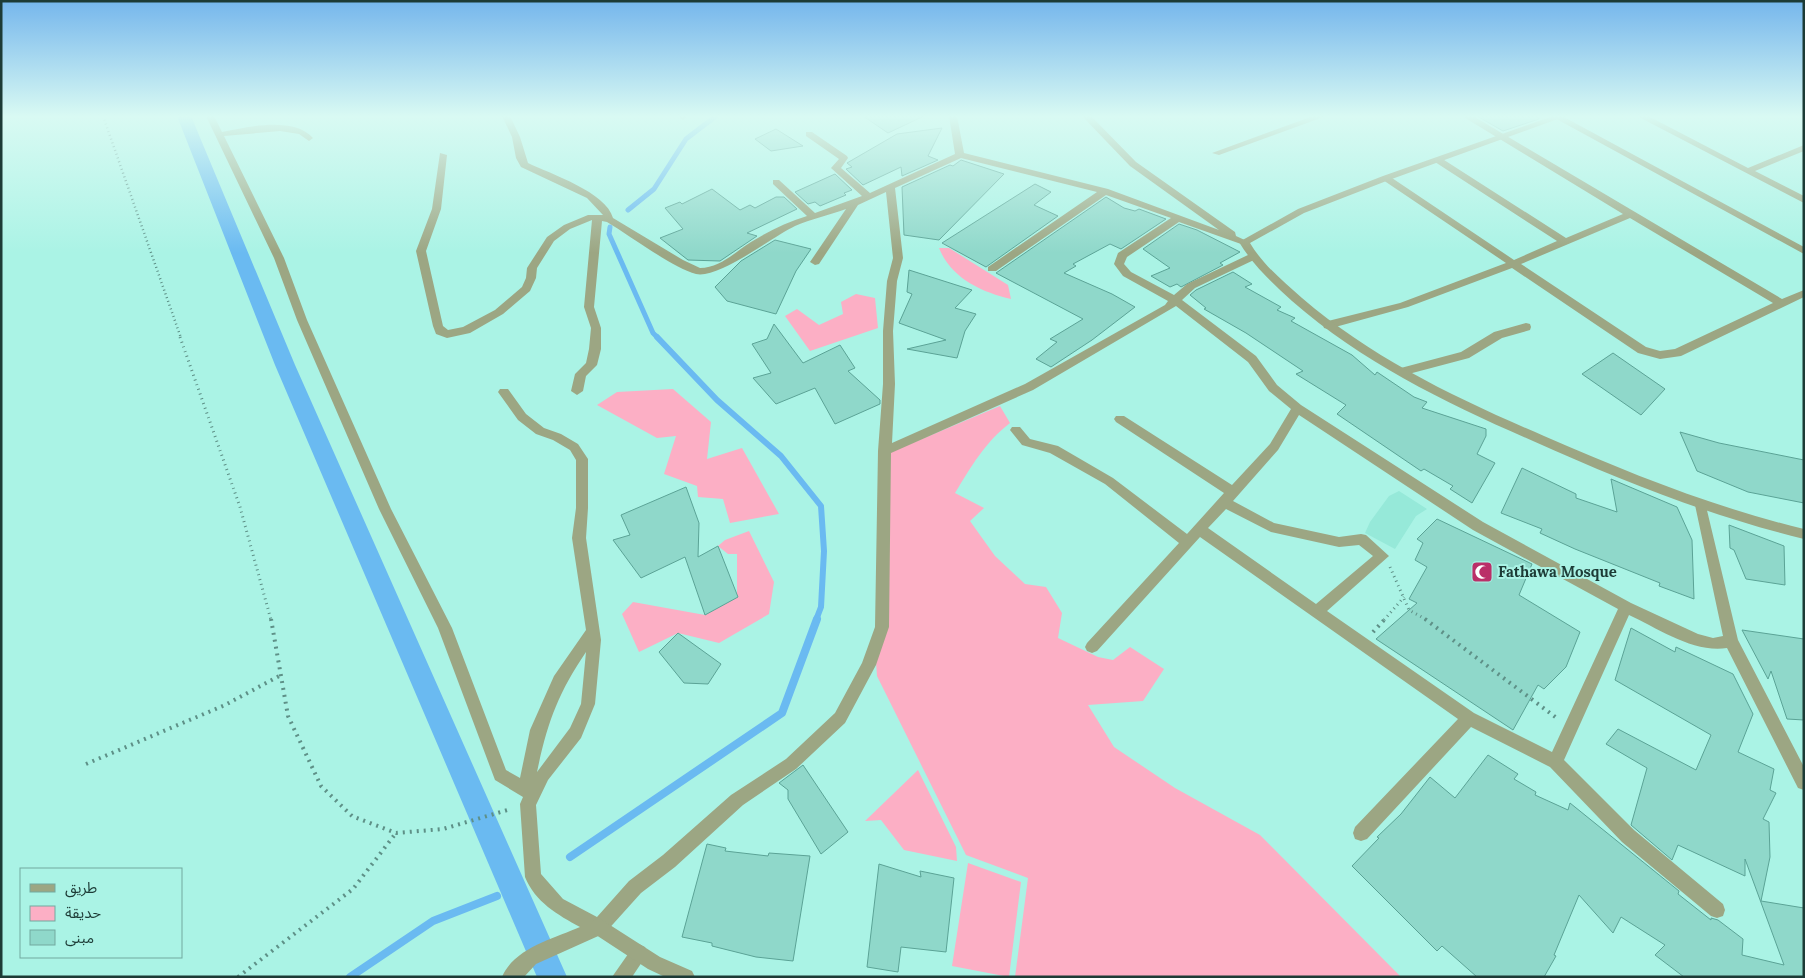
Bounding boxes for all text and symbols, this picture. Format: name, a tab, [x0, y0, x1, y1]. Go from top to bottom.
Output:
mosque icon: Fathawa Mosque	[1470, 560, 1494, 584]
place label: Fathawa Mosque	[1498, 562, 1617, 581]
legend	[20, 868, 182, 958]
text: طريق	[65, 878, 97, 898]
text: حديقة	[65, 903, 101, 922]
text: مبنى	[65, 928, 94, 947]

